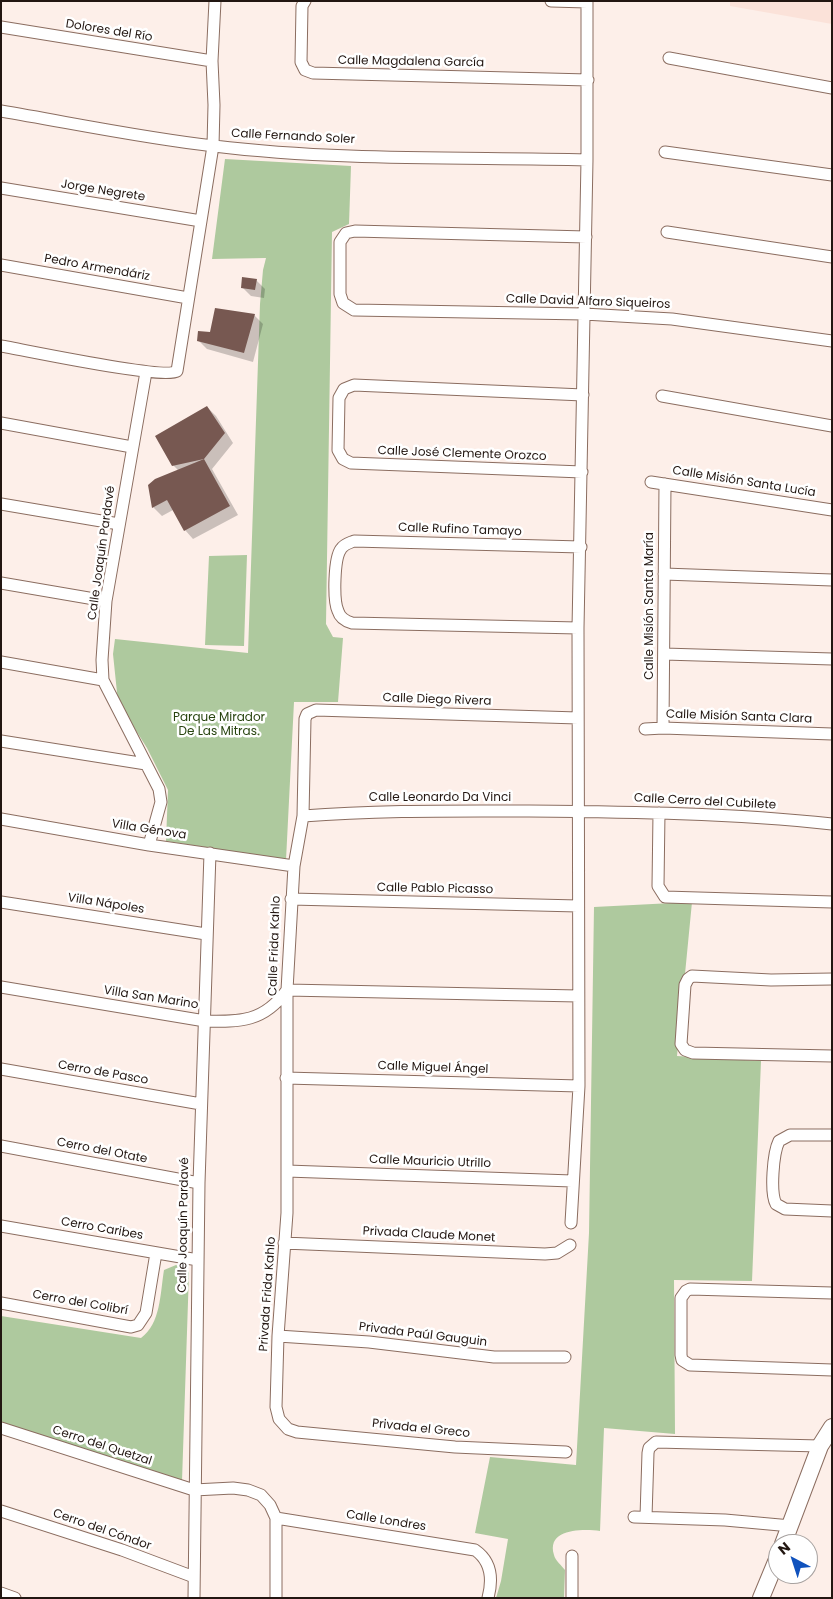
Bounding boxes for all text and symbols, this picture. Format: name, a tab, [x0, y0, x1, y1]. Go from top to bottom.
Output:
street label: Dolores del Río	[65, 17, 153, 45]
street label: Calle Magdalena García	[338, 54, 484, 70]
street label: Calle Fernando Soler	[231, 127, 355, 147]
street label: Jorge Negrete	[60, 177, 146, 205]
street label: Pedro Armendáriz	[43, 252, 151, 284]
street label: Calle David Alfaro Siqueiros	[506, 292, 670, 312]
street label: Calle José Clemente Orozco	[377, 444, 547, 464]
street label: Calle Misión Santa Lucía	[671, 464, 817, 500]
street label: Calle Joaquín Pardavé	[85, 485, 119, 621]
street label: Calle Rufino Tamayo	[398, 521, 522, 539]
street label: Calle Misión Santa María	[643, 532, 657, 680]
street label: Calle Diego Rivera	[382, 691, 492, 709]
street label: Calle Misión Santa Clara	[666, 707, 812, 727]
park label: Parque Mirador De Las Mitras.	[173, 711, 265, 739]
street label: Calle Leonardo Da Vinci	[369, 791, 511, 805]
street label: Calle Cerro del Cubilete	[634, 791, 776, 813]
street label: Villa Génova	[111, 817, 187, 843]
street label: Calle Pablo Picasso	[377, 881, 493, 897]
street label: Villa Nápoles	[67, 891, 145, 917]
street label: Calle Frida Kahlo	[266, 896, 284, 996]
street label: Villa San Marino	[103, 983, 199, 1013]
street label: Cerro de Pasco	[57, 1058, 149, 1088]
street label: Calle Miguel Ángel	[377, 1059, 489, 1077]
street label: Cerro del Otate	[55, 1135, 149, 1167]
street label: Calle Mauricio Utrillo	[369, 1153, 491, 1171]
street label: Calle Joaquín Pardavé	[176, 1157, 192, 1293]
street label: Cerro Caribes	[60, 1215, 144, 1243]
street label: Privada Claude Monet	[362, 1224, 496, 1246]
street label: Privada Frida Kahlo	[257, 1236, 279, 1352]
street label: Cerro del Colibrí	[31, 1288, 129, 1318]
street label: Privada Paúl Gauguin	[358, 1320, 488, 1350]
street label: Privada el Greco	[371, 1417, 471, 1441]
street label: Cerro del Quetzal	[50, 1423, 154, 1469]
street label: Cerro del Cóndor	[51, 1506, 153, 1554]
street label: Calle Londres	[345, 1508, 427, 1534]
north arrow	[768, 1534, 818, 1584]
text: N	[774, 1537, 794, 1559]

